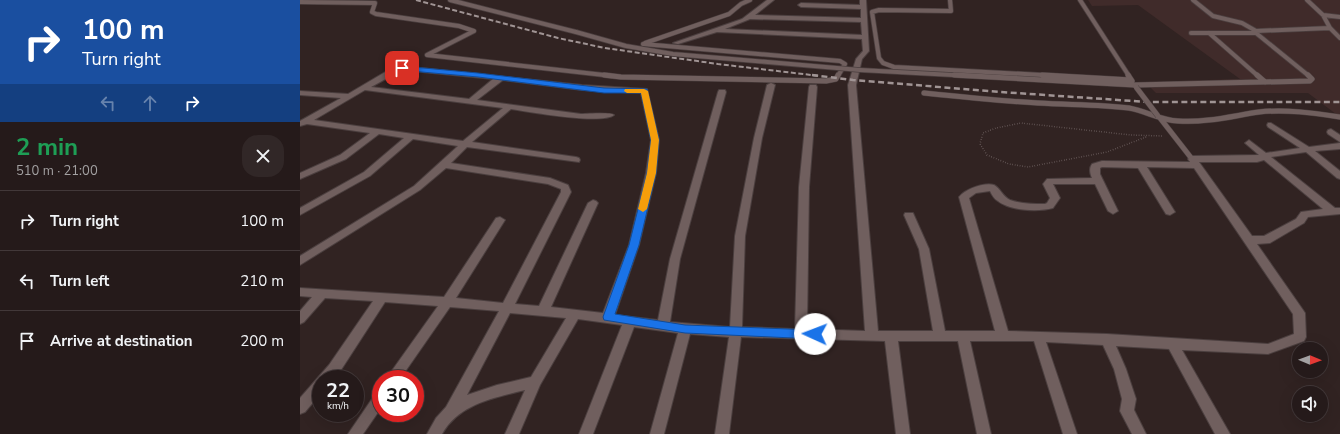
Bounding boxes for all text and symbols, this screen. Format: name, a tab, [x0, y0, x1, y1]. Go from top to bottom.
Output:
text: 100 m	[82, 11, 165, 49]
icon: right	[16, 16, 68, 68]
text: Turn right	[82, 47, 161, 71]
pin	[385, 51, 419, 85]
icon: arrive	[391, 57, 413, 79]
icon: left	[97, 92, 119, 114]
icon: ahead	[139, 92, 161, 114]
icon: right	[181, 92, 203, 114]
text: 2 min	[16, 131, 78, 163]
button: close	[242, 135, 284, 177]
text: 510 m · 21:00	[16, 162, 98, 180]
icon: right	[16, 210, 38, 232]
text: Turn right	[50, 211, 119, 231]
text: 100 m	[240, 211, 284, 231]
icon: left	[16, 270, 38, 292]
text: Turn left	[50, 271, 109, 291]
text: 210 m	[240, 271, 284, 291]
position arrow	[794, 313, 836, 355]
icon: arrive	[16, 330, 38, 352]
text: Arrive at destination	[50, 331, 193, 351]
text: 200 m	[240, 331, 284, 351]
north arrow	[1292, 342, 1328, 378]
map controls	[1292, 342, 1328, 422]
speed limit sign: 30	[372, 370, 424, 422]
text: 22	[326, 377, 350, 404]
button: sound	[1292, 386, 1328, 422]
text: km/h	[327, 399, 349, 413]

